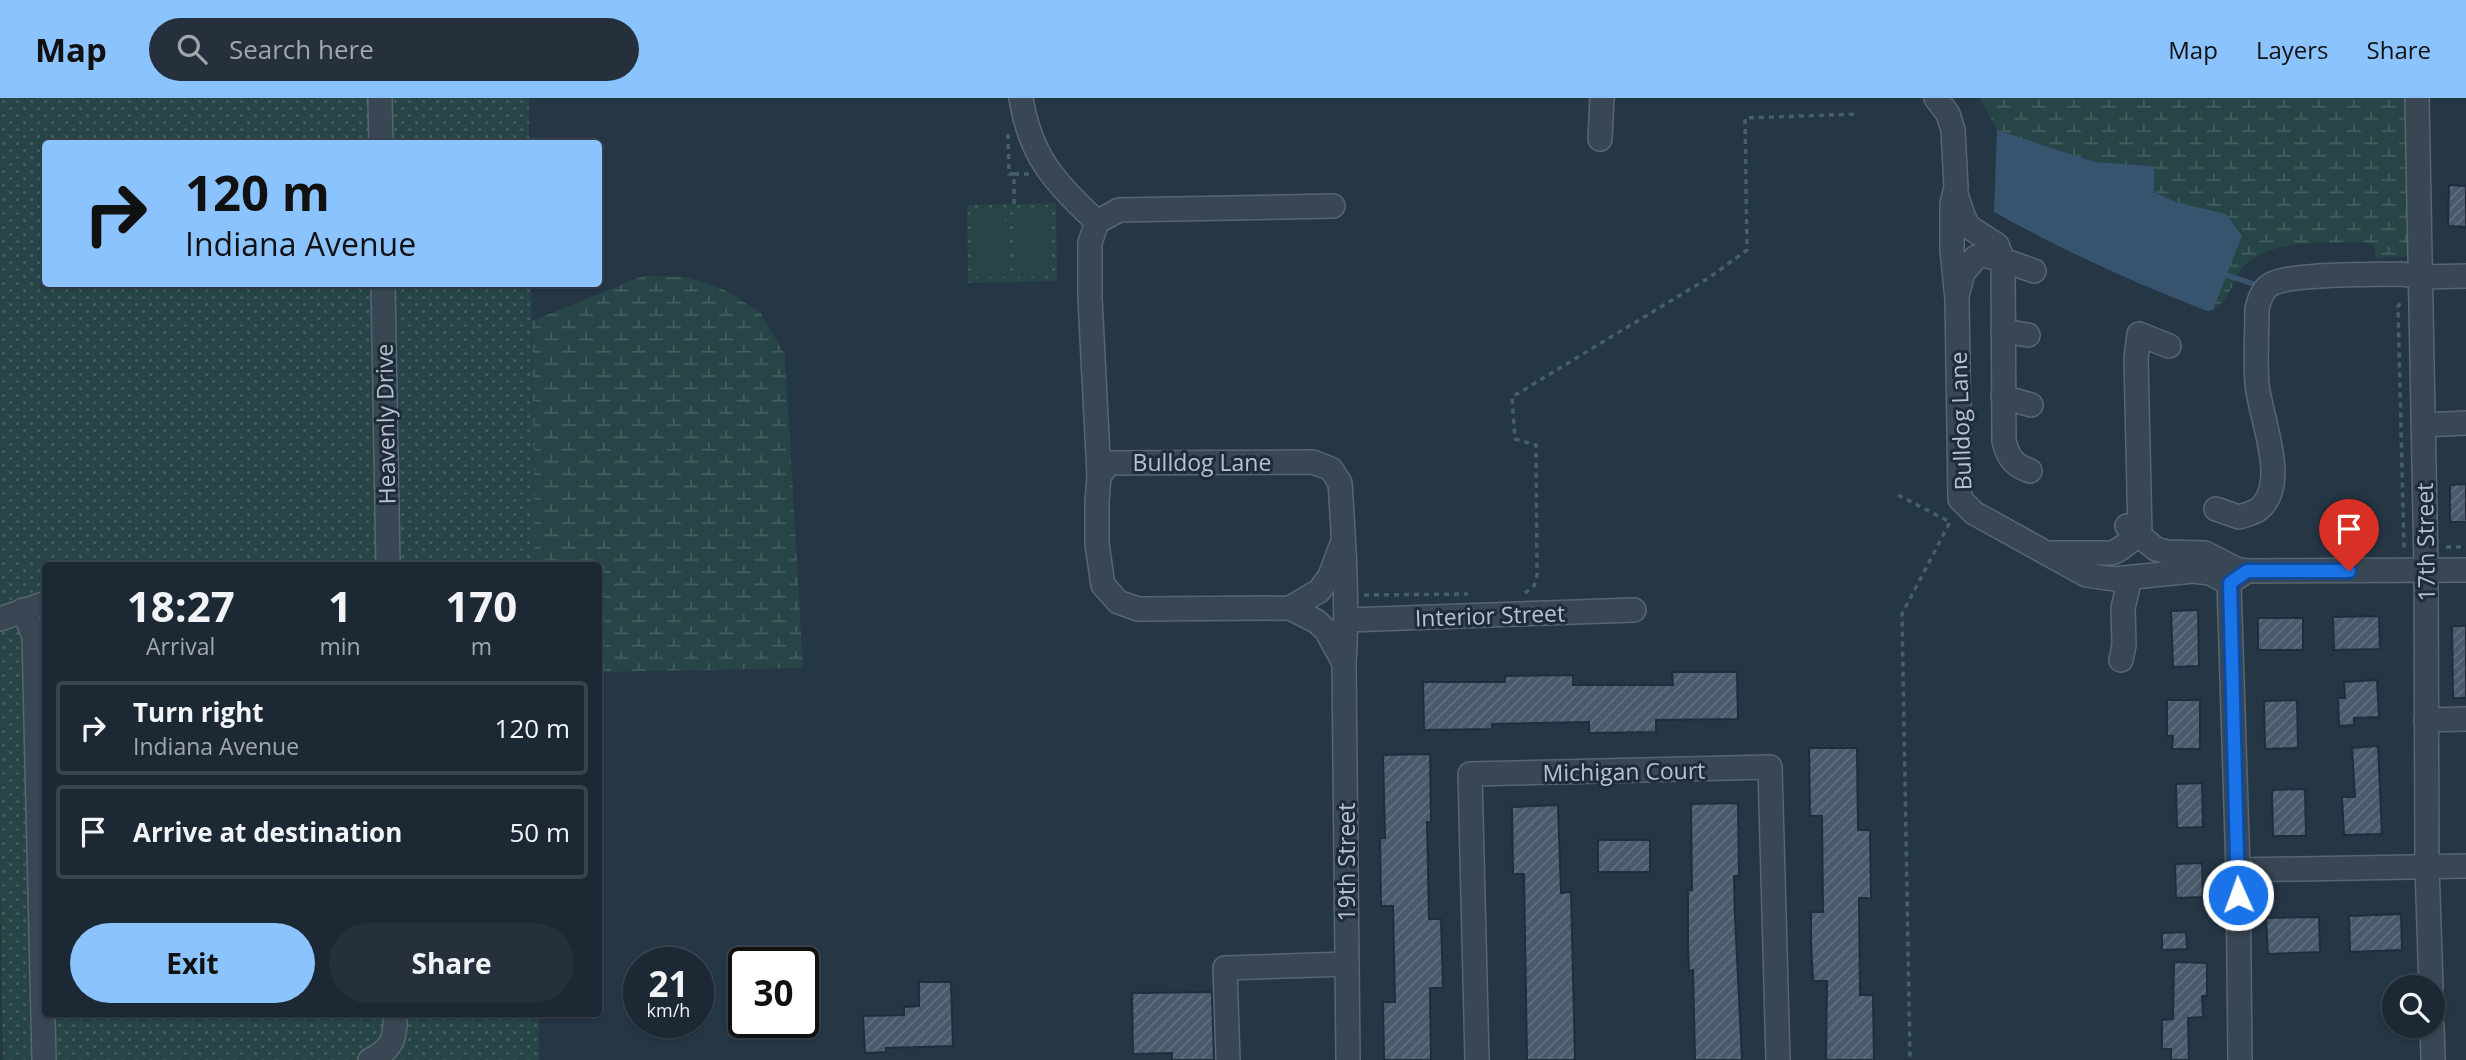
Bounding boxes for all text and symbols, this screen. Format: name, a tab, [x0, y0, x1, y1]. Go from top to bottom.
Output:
search box	[149, 18, 639, 81]
text: Map	[35, 27, 107, 72]
icon: search	[173, 30, 211, 68]
text: Search here	[229, 31, 374, 67]
text: Map	[2168, 33, 2218, 66]
text: Layers	[2256, 33, 2329, 66]
text: Share	[2367, 33, 2431, 66]
text: 120 m	[185, 159, 330, 225]
icon: right	[70, 168, 161, 259]
text: Indiana Avenue	[185, 222, 416, 265]
street label: Heavenly Drive	[368, 343, 402, 505]
street label: Bulldog Lane	[1942, 351, 1978, 491]
street label: Bulldog Lane	[1133, 446, 1271, 478]
street label: 17th Street	[2408, 482, 2442, 602]
pin	[2319, 499, 2379, 571]
icon: arrive	[2330, 510, 2368, 548]
text: 18:27	[127, 577, 235, 634]
text: 1	[328, 577, 352, 634]
text: 170	[445, 577, 517, 634]
street label: Interior Street	[1414, 596, 1566, 634]
text: Arrival	[146, 630, 215, 662]
text: min	[319, 630, 361, 662]
text: m	[471, 630, 492, 662]
text: Turn right	[133, 694, 264, 730]
icon: right	[74, 709, 112, 747]
text: 120 m	[495, 710, 570, 746]
text: Indiana Avenue	[133, 730, 299, 762]
street label: Michigan Court	[1542, 754, 1706, 788]
street label: 19th Street	[1330, 803, 1362, 921]
icon: arrive	[74, 813, 112, 851]
text: Arrive at destination	[133, 814, 402, 850]
text: 50 m	[509, 814, 570, 850]
position arrow	[2201, 858, 2275, 932]
button: Exit	[70, 923, 315, 1003]
button: Share	[329, 923, 574, 1003]
speed limit sign: 30	[728, 947, 819, 1038]
text: 21	[648, 960, 689, 1007]
map controls	[2382, 975, 2445, 1038]
button: search	[2382, 975, 2445, 1038]
text: km/h	[647, 998, 690, 1022]

